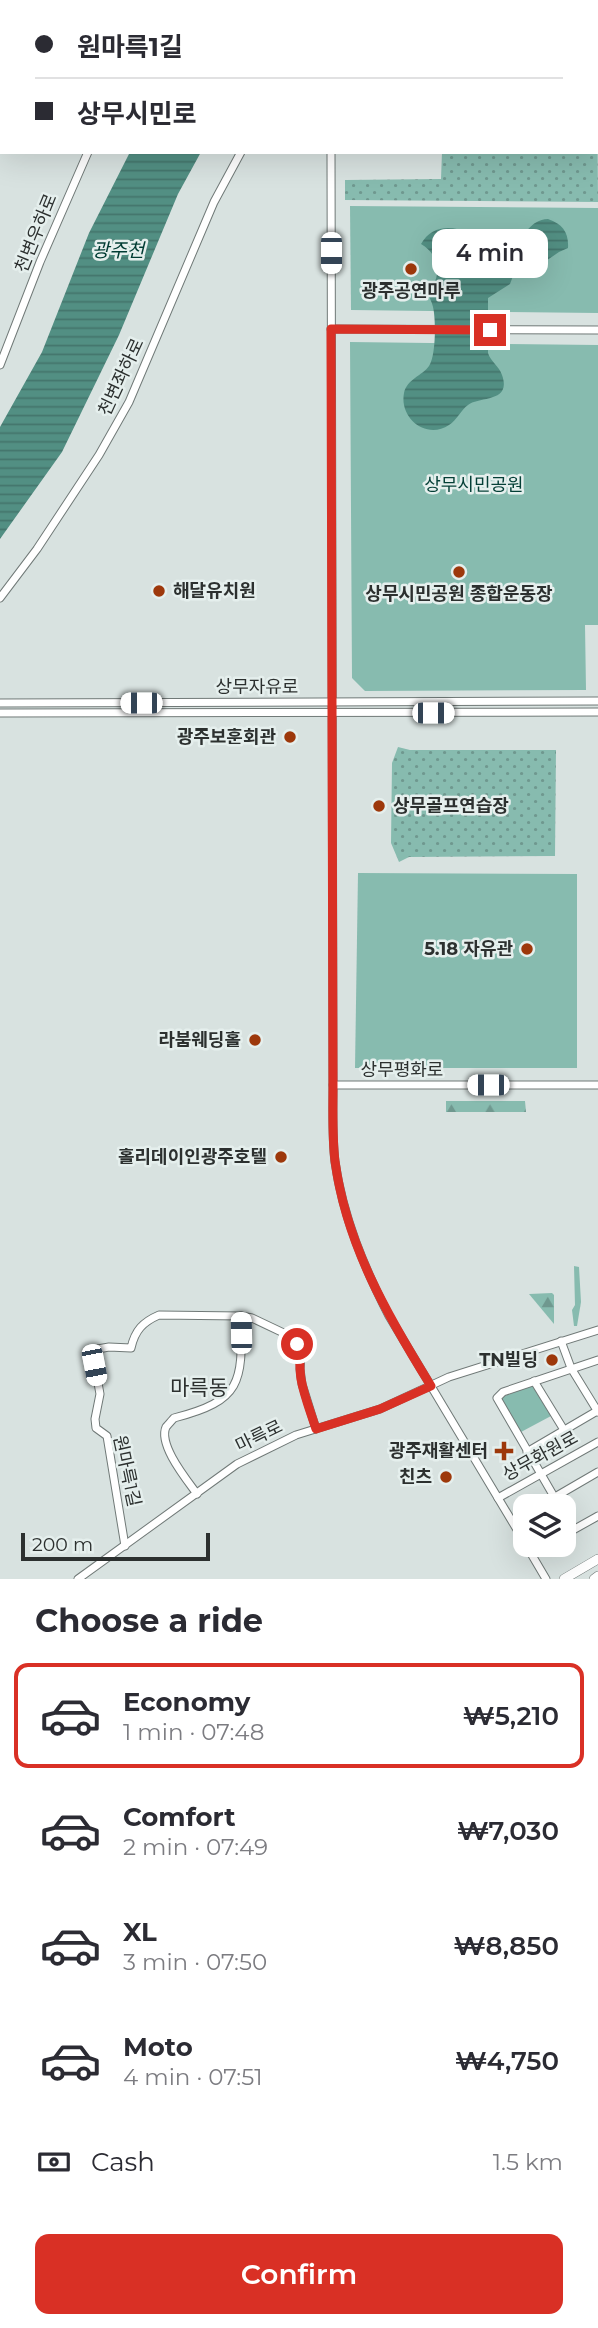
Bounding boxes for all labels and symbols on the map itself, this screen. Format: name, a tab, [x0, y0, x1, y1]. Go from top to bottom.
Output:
street label: 천변우하로	[10, 190, 62, 276]
callout: 4 min	[432, 229, 548, 278]
car	[321, 232, 342, 274]
water label: 광주천	[92, 239, 146, 262]
marker: 광주공연마루	[403, 261, 419, 277]
place label: 광주공연마루	[361, 280, 461, 302]
route end	[474, 314, 506, 346]
street label: 천변좌하로	[94, 335, 148, 419]
park label: 상무시민공원	[424, 474, 524, 496]
marker: 상무시민공원 종합운동장	[451, 564, 467, 580]
place label: 해달유치원	[173, 580, 256, 602]
marker: 해달유치원	[151, 583, 167, 599]
place label: 상무시민공원 종합운동장	[365, 583, 553, 605]
street label: 상무자유로	[216, 676, 298, 698]
car	[121, 693, 163, 714]
car	[413, 703, 455, 724]
place label: 광주보훈회관	[177, 726, 276, 748]
marker: 광주보훈회관	[282, 729, 298, 745]
place label: 상무골프연습장	[393, 795, 509, 817]
marker: 상무골프연습장	[371, 798, 387, 814]
place label: 5.18 자유관	[424, 938, 513, 960]
marker: 5.18 자유관	[519, 941, 535, 957]
place label: 라붐웨딩홀	[158, 1029, 241, 1051]
marker: 라붐웨딩홀	[247, 1032, 263, 1048]
street label: 상무평화로	[361, 1059, 443, 1081]
car	[468, 1075, 510, 1096]
place label: 홀리데이인광주호텔	[118, 1146, 267, 1168]
marker: 홀리데이인광주호텔	[273, 1149, 289, 1165]
car	[231, 1312, 252, 1354]
route start	[281, 1328, 313, 1360]
car	[80, 1342, 109, 1388]
place label: TN빌딩	[479, 1349, 538, 1371]
marker: TN빌딩	[544, 1352, 560, 1368]
district label: 마륵동	[170, 1375, 228, 1400]
street label: 마륵로	[232, 1415, 286, 1457]
street label: 상무화원로	[498, 1426, 582, 1486]
street label: 원마륵1길	[109, 1433, 145, 1509]
place label: 광주재활센터	[389, 1440, 488, 1462]
marker: 광주재활센터	[494, 1441, 514, 1461]
place label: 친츠	[399, 1466, 432, 1488]
marker: 친츠	[438, 1469, 454, 1485]
scale bar	[21, 1530, 210, 1562]

